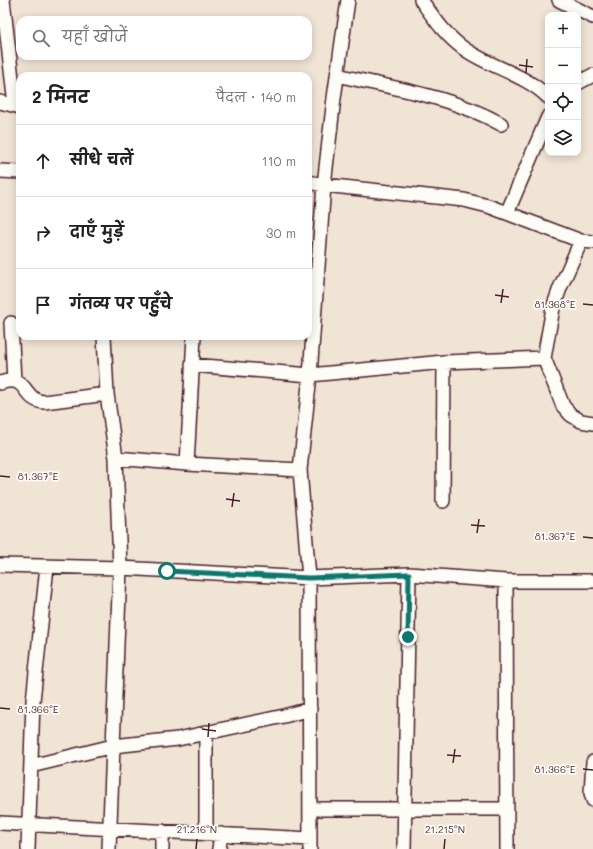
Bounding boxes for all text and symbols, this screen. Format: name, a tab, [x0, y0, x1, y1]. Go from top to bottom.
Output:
map controls	[545, 12, 581, 156]
button: +	[545, 12, 581, 48]
search box	[16, 16, 312, 60]
text: यहाँ खोजें	[62, 26, 127, 46]
icon: search	[30, 27, 52, 49]
button: −	[545, 48, 581, 84]
button: locate	[545, 84, 581, 120]
text: 2 मिनट	[32, 85, 89, 107]
text: पैदल · 140 m	[216, 88, 296, 105]
button: layers	[545, 120, 581, 156]
text: सीधे चलें	[70, 149, 133, 169]
icon: ahead	[32, 150, 54, 172]
text: 110 m	[262, 152, 296, 169]
text: दाएँ मुड़ें	[70, 221, 124, 241]
icon: right	[32, 222, 54, 244]
text: 30 m	[266, 224, 296, 241]
text: गंतव्य पर पहुँचे	[70, 293, 172, 313]
icon: arrive	[32, 294, 54, 316]
text: 81.368°E	[534, 297, 576, 311]
text: 81.367°E	[18, 469, 59, 483]
text: 81.367°E	[535, 529, 576, 543]
route start	[158, 562, 176, 580]
route end	[399, 628, 417, 646]
text: 81.366°E	[18, 702, 59, 716]
text: 81.366°E	[535, 762, 576, 776]
text: 21.216°N	[177, 822, 217, 836]
text: 21.215°N	[425, 822, 465, 836]

